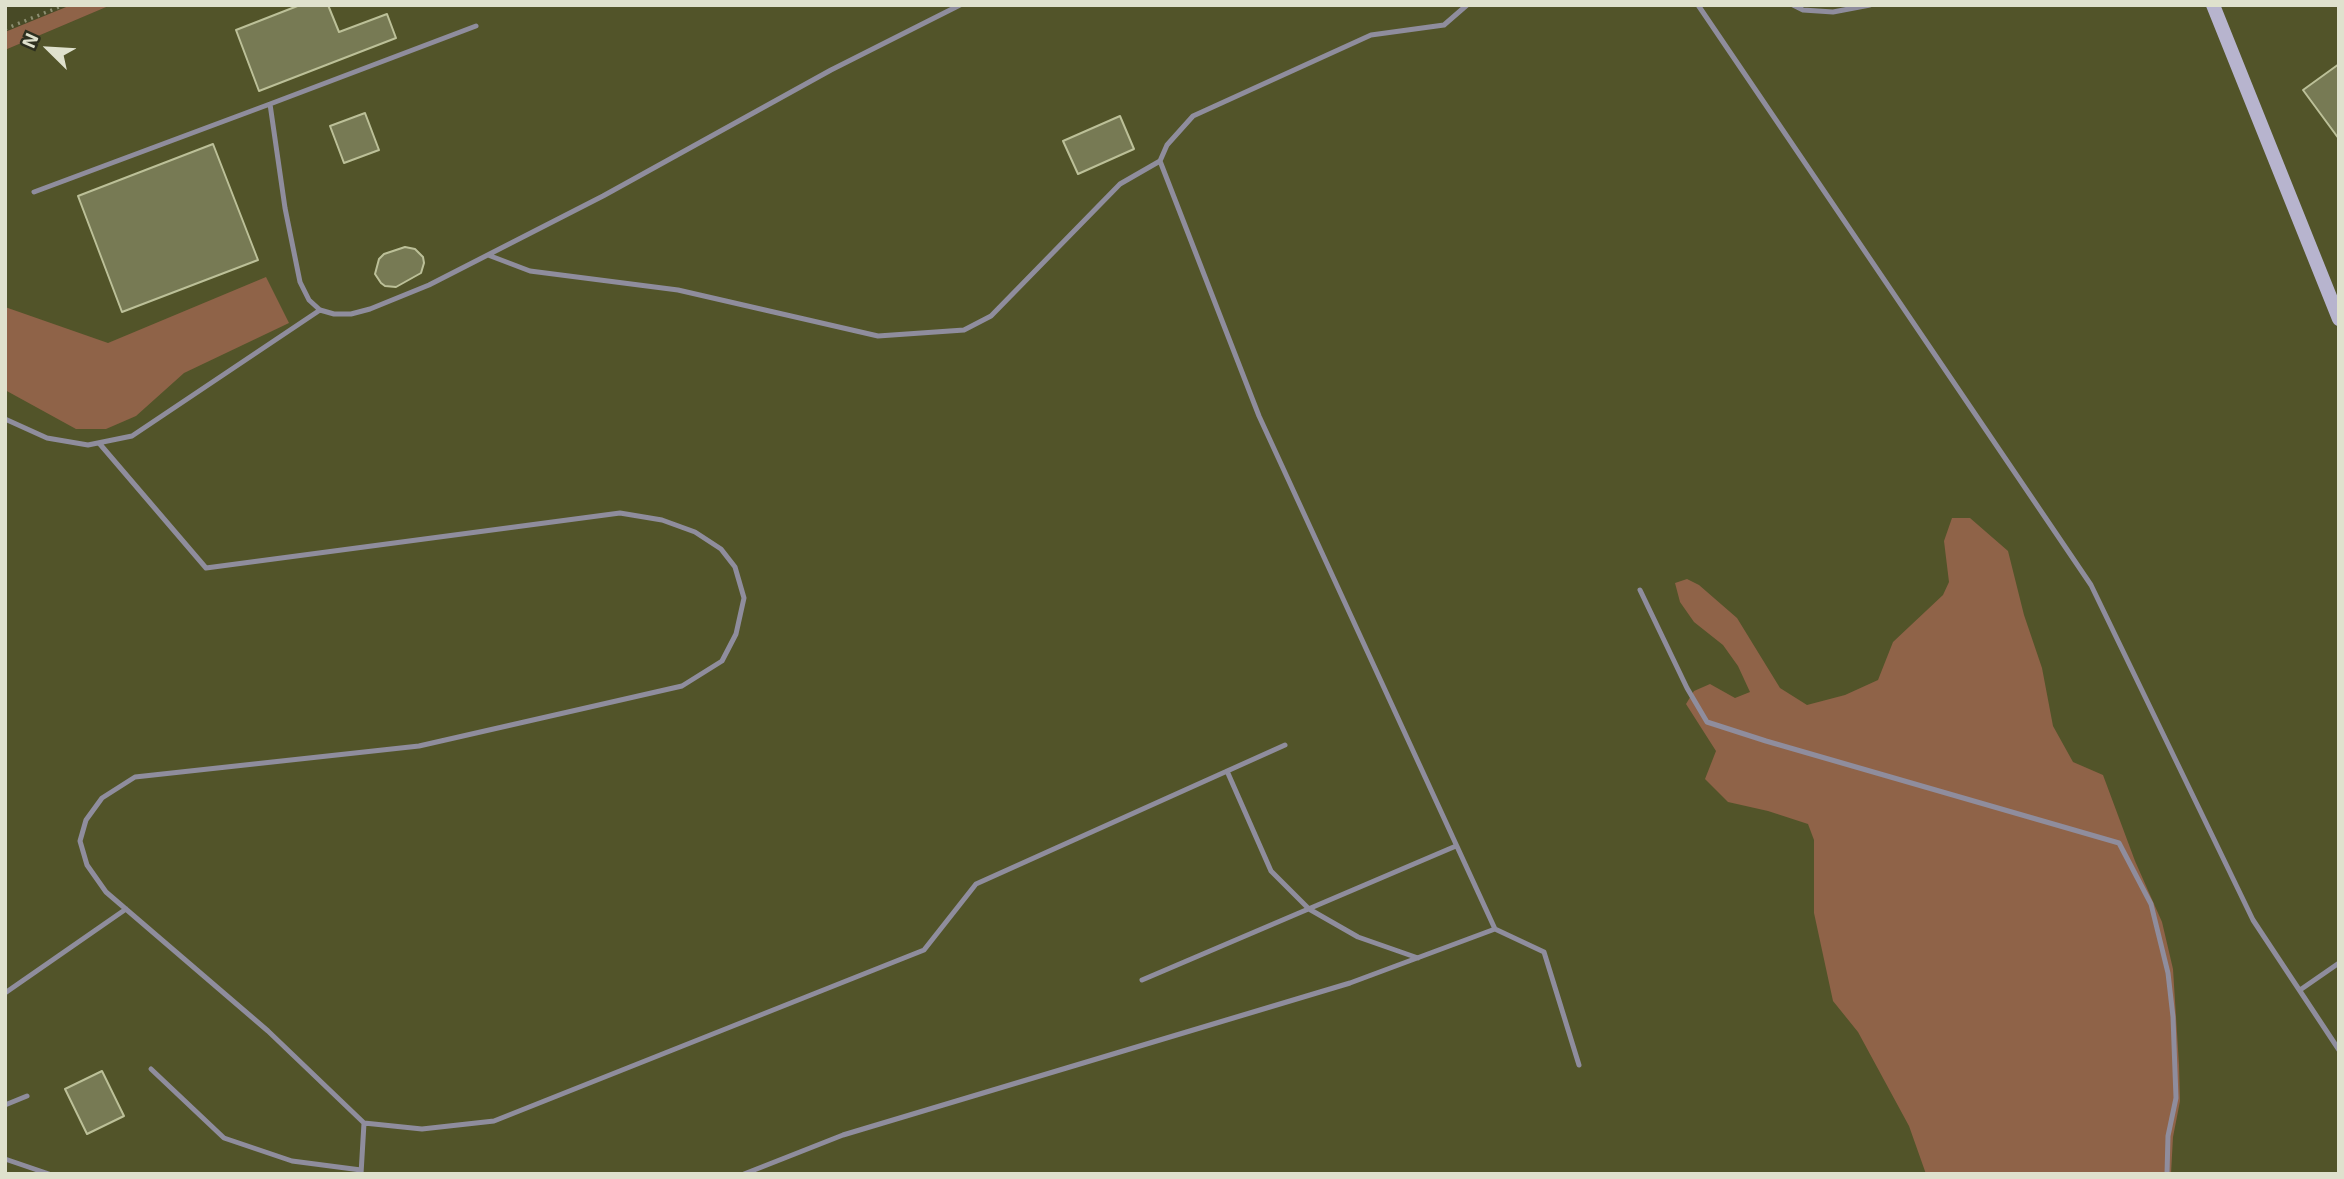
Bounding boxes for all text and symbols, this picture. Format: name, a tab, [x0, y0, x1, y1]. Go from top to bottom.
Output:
north arrow	[14, 14, 84, 84]
text: N	[16, 29, 43, 51]

